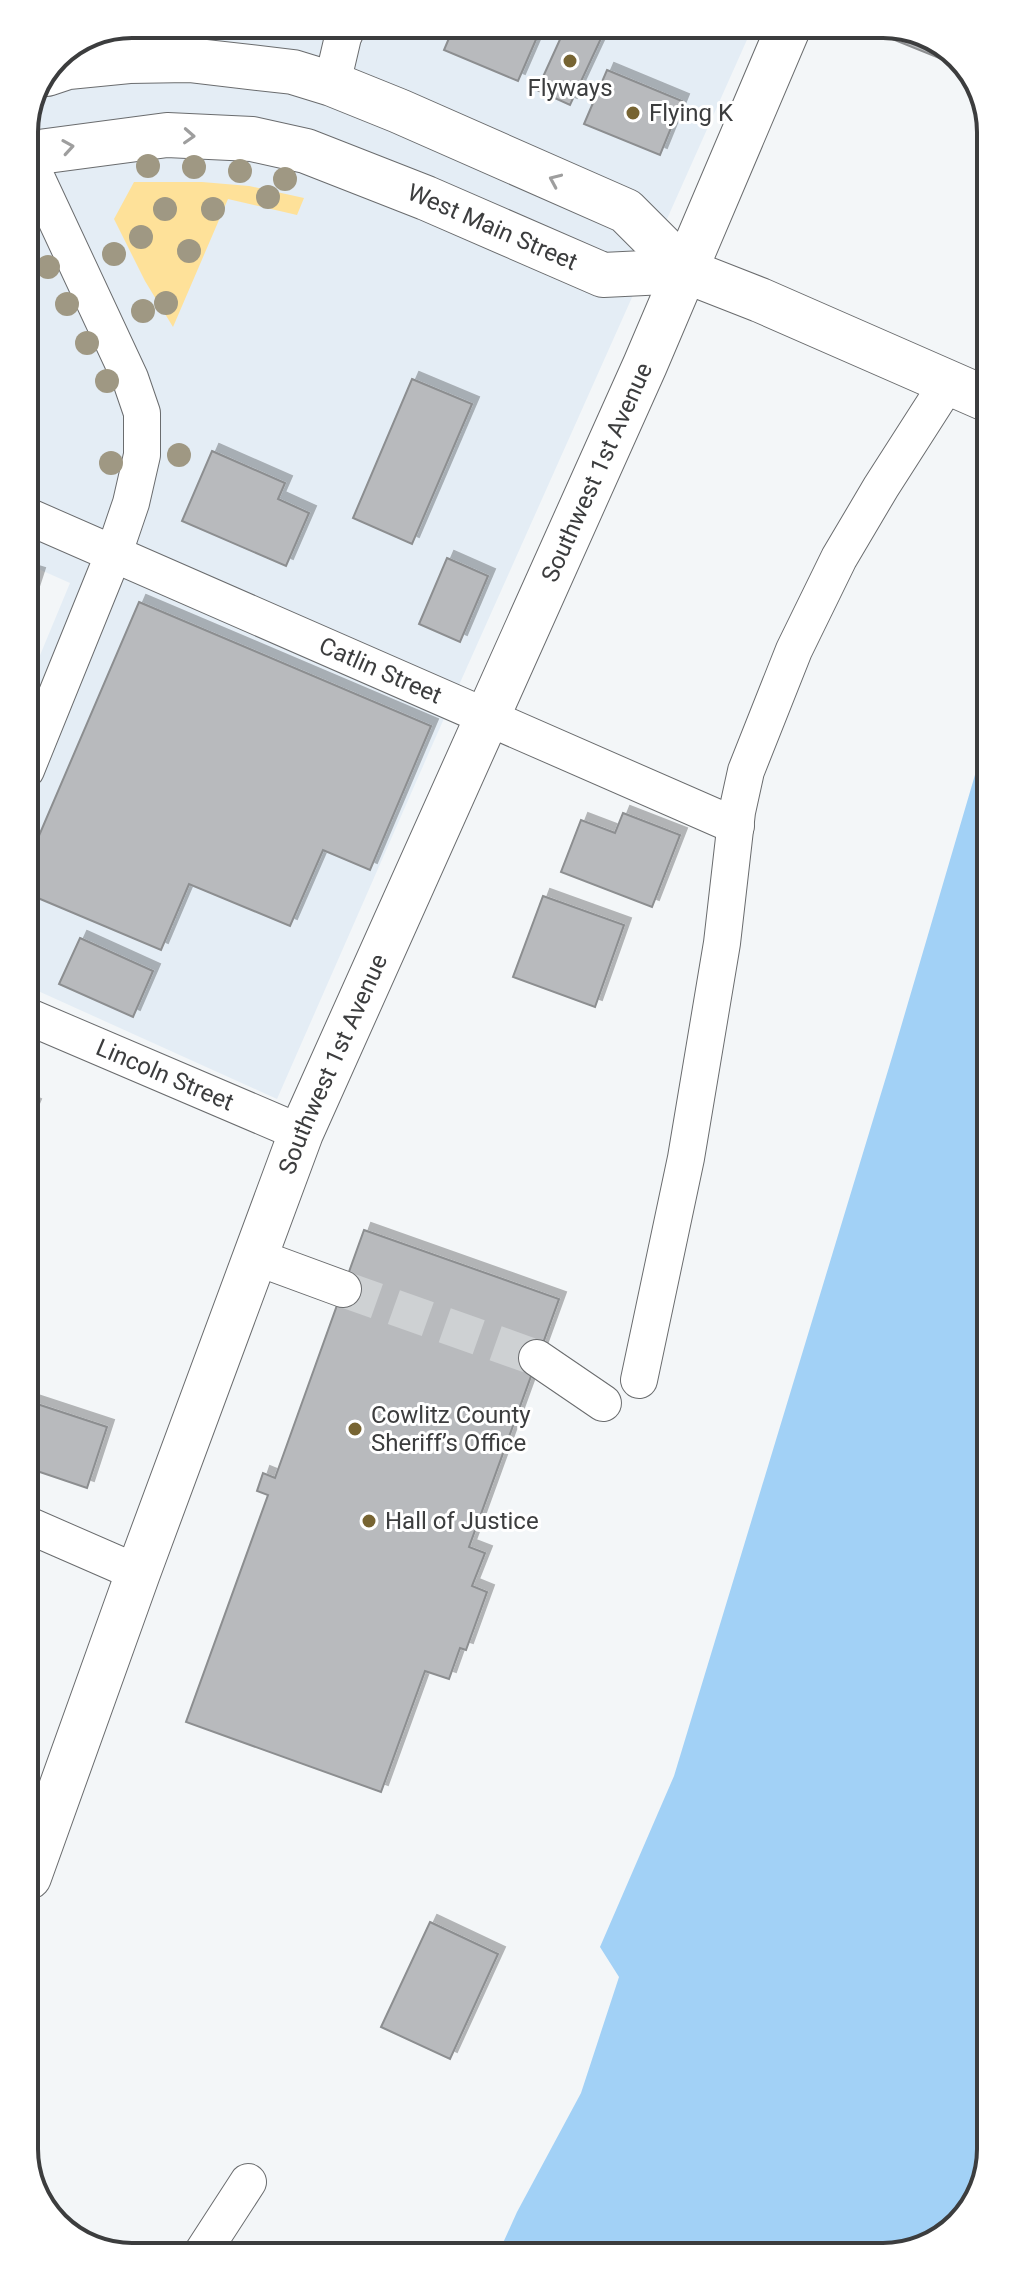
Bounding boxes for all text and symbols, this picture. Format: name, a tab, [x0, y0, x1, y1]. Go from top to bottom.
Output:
marker: Flyways	[561, 52, 579, 70]
place label: Flyways	[527, 74, 613, 102]
place label: Flying K	[649, 99, 734, 127]
marker: Flying K	[624, 104, 642, 122]
one-way arrow	[183, 127, 196, 144]
one-way arrow	[61, 139, 75, 156]
one-way arrow	[549, 173, 563, 189]
street label: West Main Street	[403, 178, 582, 276]
street label: Southwest 1st Avenue	[536, 358, 658, 586]
street label: Catlin Street	[315, 631, 446, 710]
street label: Southwest 1st Avenue	[273, 950, 393, 1178]
street label: Lincoln Street	[92, 1033, 238, 1117]
place label: Cowlitz County Sheriff’s Office	[371, 1401, 531, 1457]
marker: Cowlitz County Sheriff’s Office	[346, 1420, 364, 1438]
place label: Hall of Justice	[385, 1507, 539, 1535]
marker: Hall of Justice	[360, 1512, 378, 1530]

